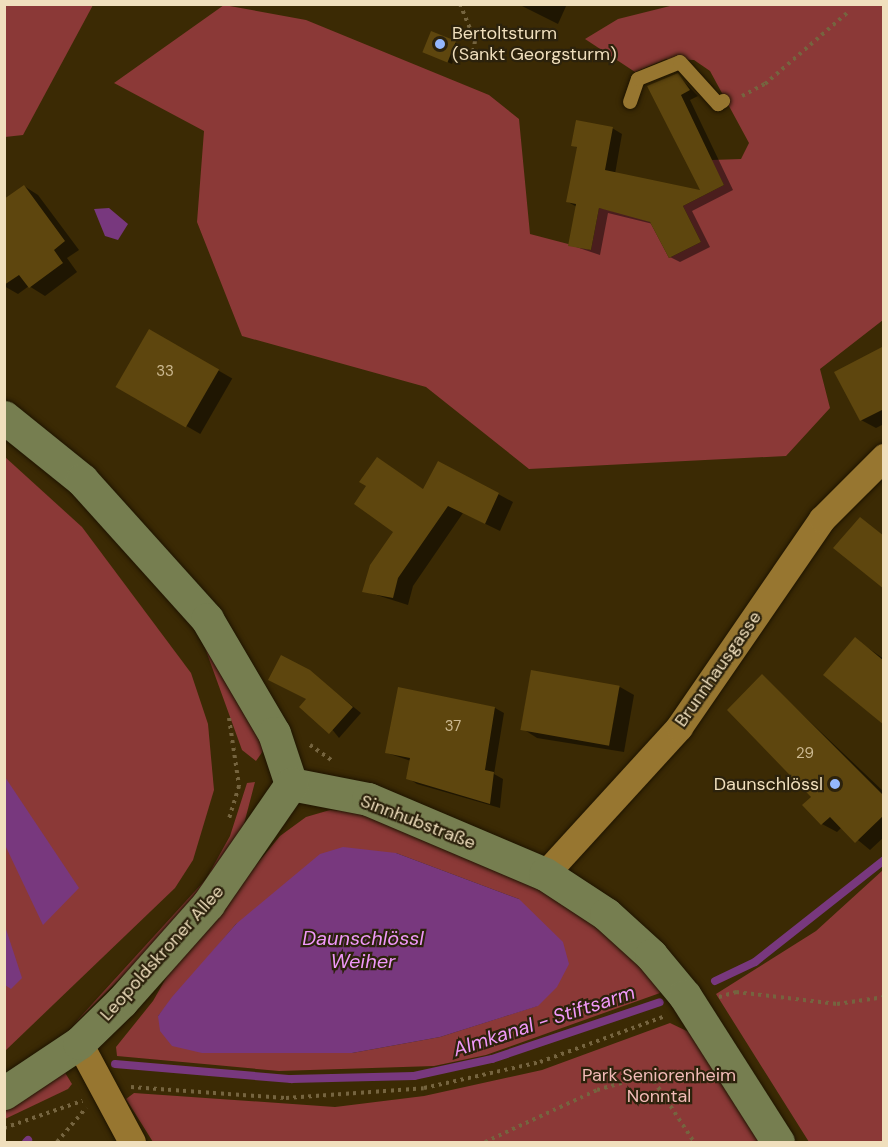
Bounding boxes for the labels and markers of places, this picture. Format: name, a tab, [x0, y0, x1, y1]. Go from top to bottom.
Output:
place label: Bertoltsturm (Sankt Georgsturm)	[452, 23, 617, 66]
marker: Bertoltsturm (Sankt Georgsturm)	[433, 37, 447, 51]
place label: Daunschlössl	[714, 773, 823, 795]
marker: Daunschlössl	[828, 777, 842, 791]

